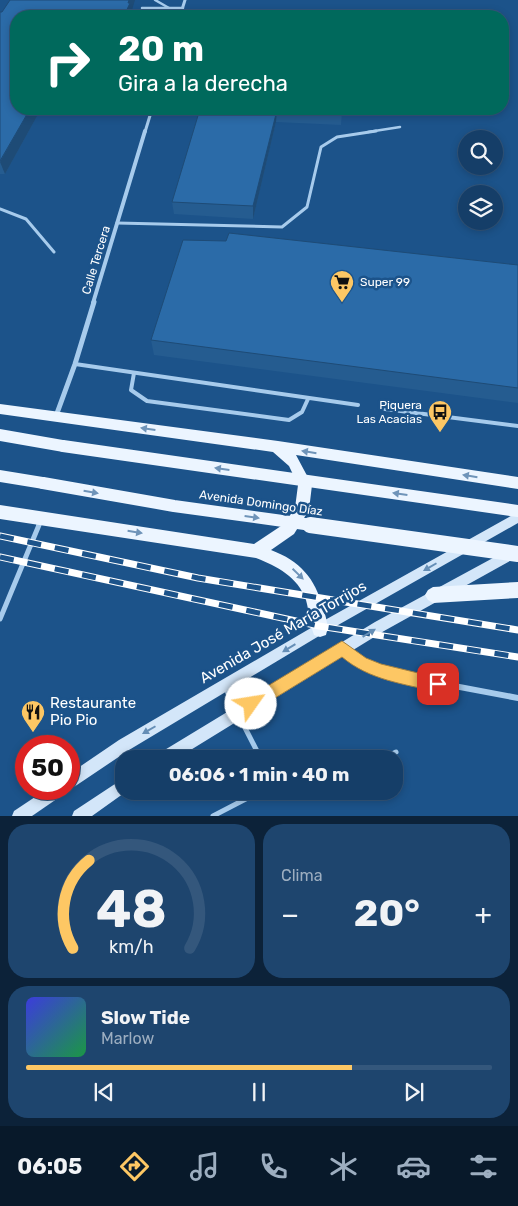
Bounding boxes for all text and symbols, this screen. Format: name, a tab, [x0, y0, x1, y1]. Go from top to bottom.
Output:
text: 20 m	[118, 28, 204, 70]
icon: right	[35, 30, 100, 95]
text: Gira a la derecha	[118, 70, 288, 97]
map controls	[458, 130, 503, 230]
button: search	[458, 130, 503, 175]
button: layers	[458, 185, 503, 230]
street label: Calle Tercera	[79, 224, 113, 296]
supermarket icon: Super 99	[329, 269, 355, 303]
place label: Super 99	[360, 275, 410, 289]
place label: Piquera Las Acacias	[356, 398, 422, 426]
bus stop icon: Piquera Las Acacias	[427, 399, 453, 433]
one-way arrow	[140, 425, 156, 433]
one-way arrow	[301, 448, 317, 456]
one-way arrow	[214, 465, 230, 473]
one-way arrow	[461, 472, 477, 480]
street label: Avenida Domingo Díaz	[198, 487, 324, 519]
one-way arrow	[84, 488, 100, 496]
one-way arrow	[392, 490, 408, 498]
one-way arrow	[244, 513, 260, 521]
one-way arrow	[127, 529, 143, 537]
one-way arrow	[423, 563, 437, 571]
one-way arrow	[291, 568, 303, 580]
street label: Avenida José María Torrijos	[196, 577, 370, 687]
one-way arrow	[362, 628, 375, 637]
one-way arrow	[283, 643, 296, 652]
pin	[417, 663, 459, 705]
icon: arrive	[424, 670, 452, 698]
position arrow	[224, 677, 276, 729]
place label: Restaurante Pio Pio	[50, 694, 136, 729]
restaurant icon: Restaurante Pio Pio	[20, 699, 46, 733]
one-way arrow	[142, 726, 156, 735]
speed limit sign: 50	[15, 735, 80, 800]
text: 06:06 · 1 min · 40 m	[169, 763, 349, 786]
text: Clima	[281, 866, 322, 885]
text: 48	[96, 878, 167, 940]
text: 20°	[354, 890, 420, 936]
text: −	[281, 898, 299, 931]
text: +	[475, 898, 492, 931]
text: km/h	[109, 936, 154, 957]
text: Slow Tide	[101, 1006, 190, 1029]
text: Marlow	[101, 1029, 154, 1048]
icon: previous	[90, 1078, 118, 1106]
icon: pause	[245, 1078, 273, 1106]
icon: next	[400, 1078, 428, 1106]
icon: directions	[117, 1149, 152, 1184]
icon: music	[187, 1149, 222, 1184]
icon: phone	[256, 1149, 291, 1184]
icon: climate	[326, 1149, 361, 1184]
icon: car	[396, 1149, 431, 1184]
icon: filters	[466, 1149, 501, 1184]
text: 06:05	[17, 1153, 82, 1180]

